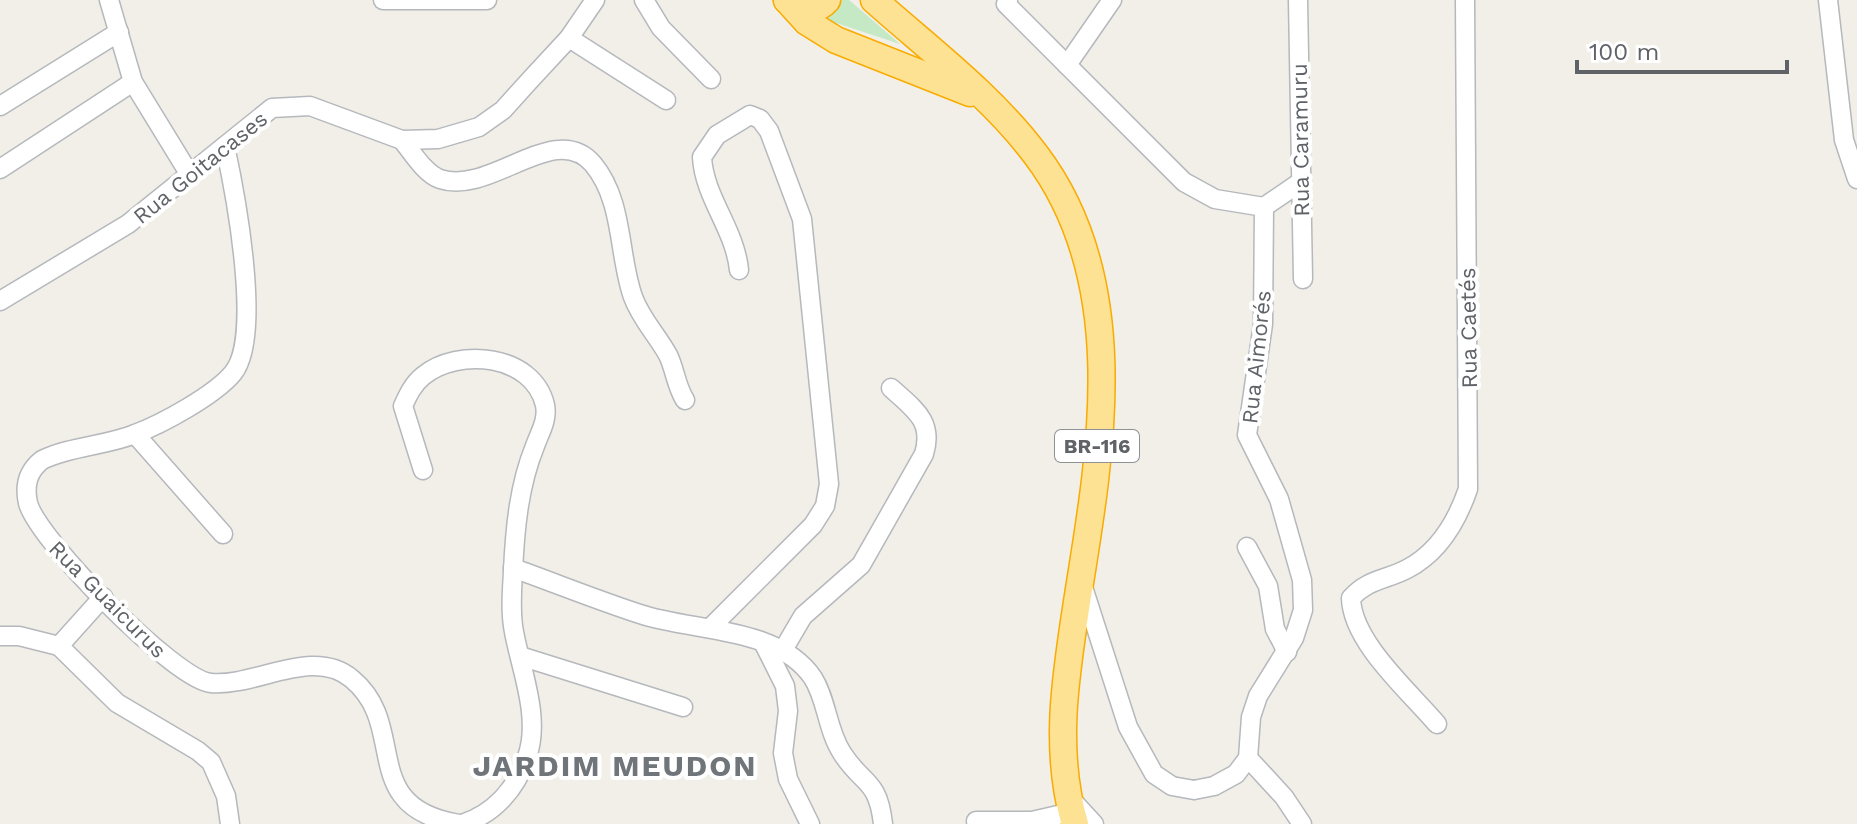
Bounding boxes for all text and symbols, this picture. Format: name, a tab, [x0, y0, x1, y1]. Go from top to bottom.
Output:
scale bar	[1577, 24, 1787, 74]
text: 100 m	[1589, 38, 1659, 66]
street label: Rua Caramuru	[1287, 63, 1314, 217]
street label: Rua Goitacases	[128, 106, 272, 229]
street label: Rua Caetés	[1455, 267, 1482, 389]
street label: Rua Aimorés	[1237, 289, 1276, 425]
road number: BR-116	[1055, 430, 1139, 462]
street label: Rua Guaicurus	[44, 536, 171, 663]
district label: JARDIM MEUDON	[472, 748, 758, 783]

